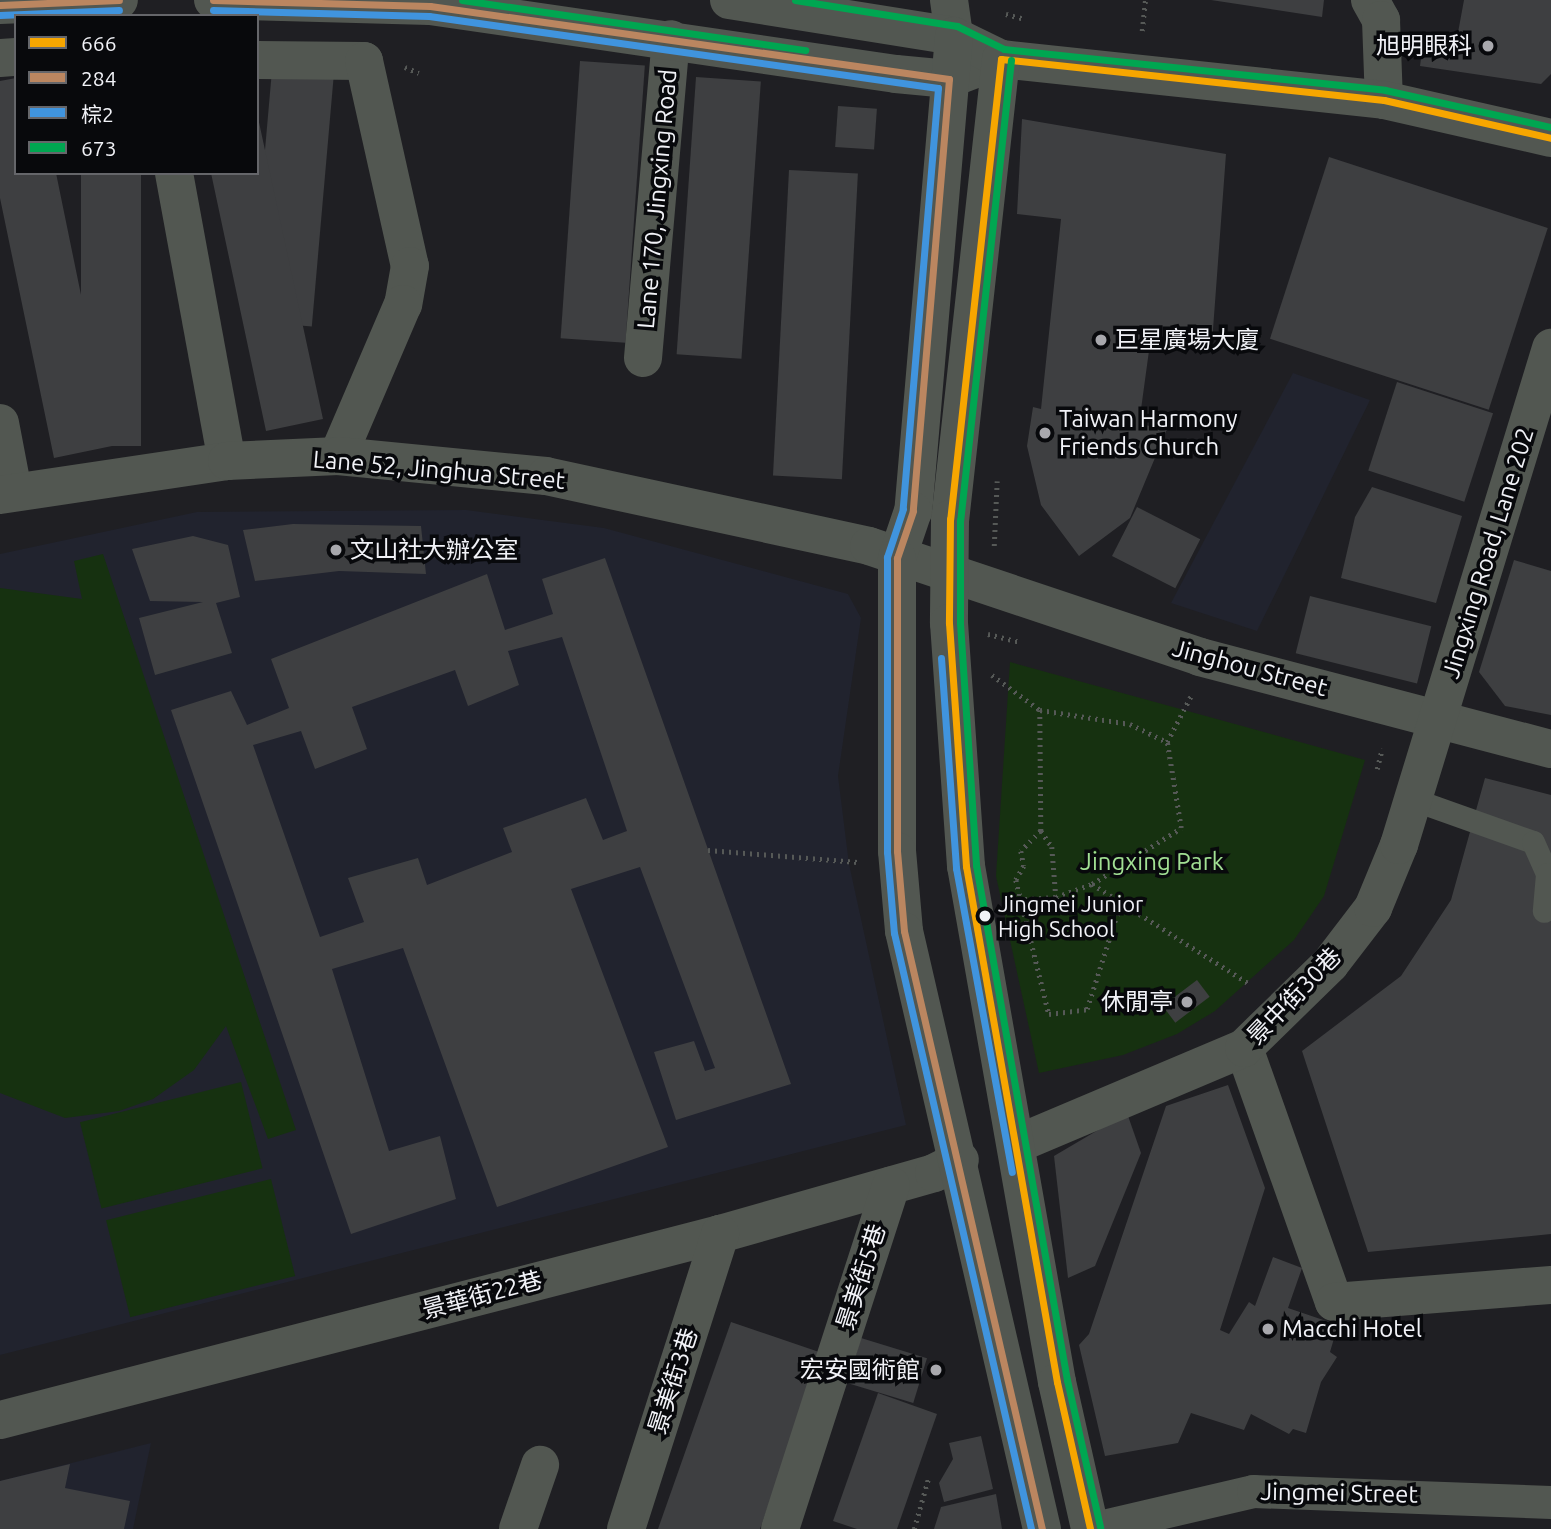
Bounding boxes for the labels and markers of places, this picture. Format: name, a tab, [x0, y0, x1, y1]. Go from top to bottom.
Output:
place label: 旭明眼科	[1376, 32, 1472, 60]
marker: 旭明眼科	[1478, 36, 1498, 56]
place label: 巨星廣場大廈	[1115, 326, 1259, 354]
marker: 巨星廣場大廈	[1093, 332, 1109, 348]
place label: Taiwan Harmony Friends Church	[1059, 405, 1238, 461]
marker: Taiwan Harmony Friends Church	[1037, 425, 1053, 441]
place label: 文山社大辦公室	[350, 536, 518, 564]
marker: 文山社大辦公室	[328, 542, 344, 558]
place label: Jingmei Junior High School	[998, 890, 1143, 942]
marker: Jingmei Junior High School	[978, 909, 992, 923]
place label: 休閒亭	[1101, 988, 1173, 1016]
marker: 休閒亭	[1179, 994, 1195, 1010]
place label: Macchi Hotel	[1282, 1315, 1422, 1343]
marker: Macchi Hotel	[1260, 1321, 1276, 1337]
place label: 宏安國術館	[800, 1356, 920, 1384]
marker: 宏安國術館	[926, 1360, 946, 1380]

